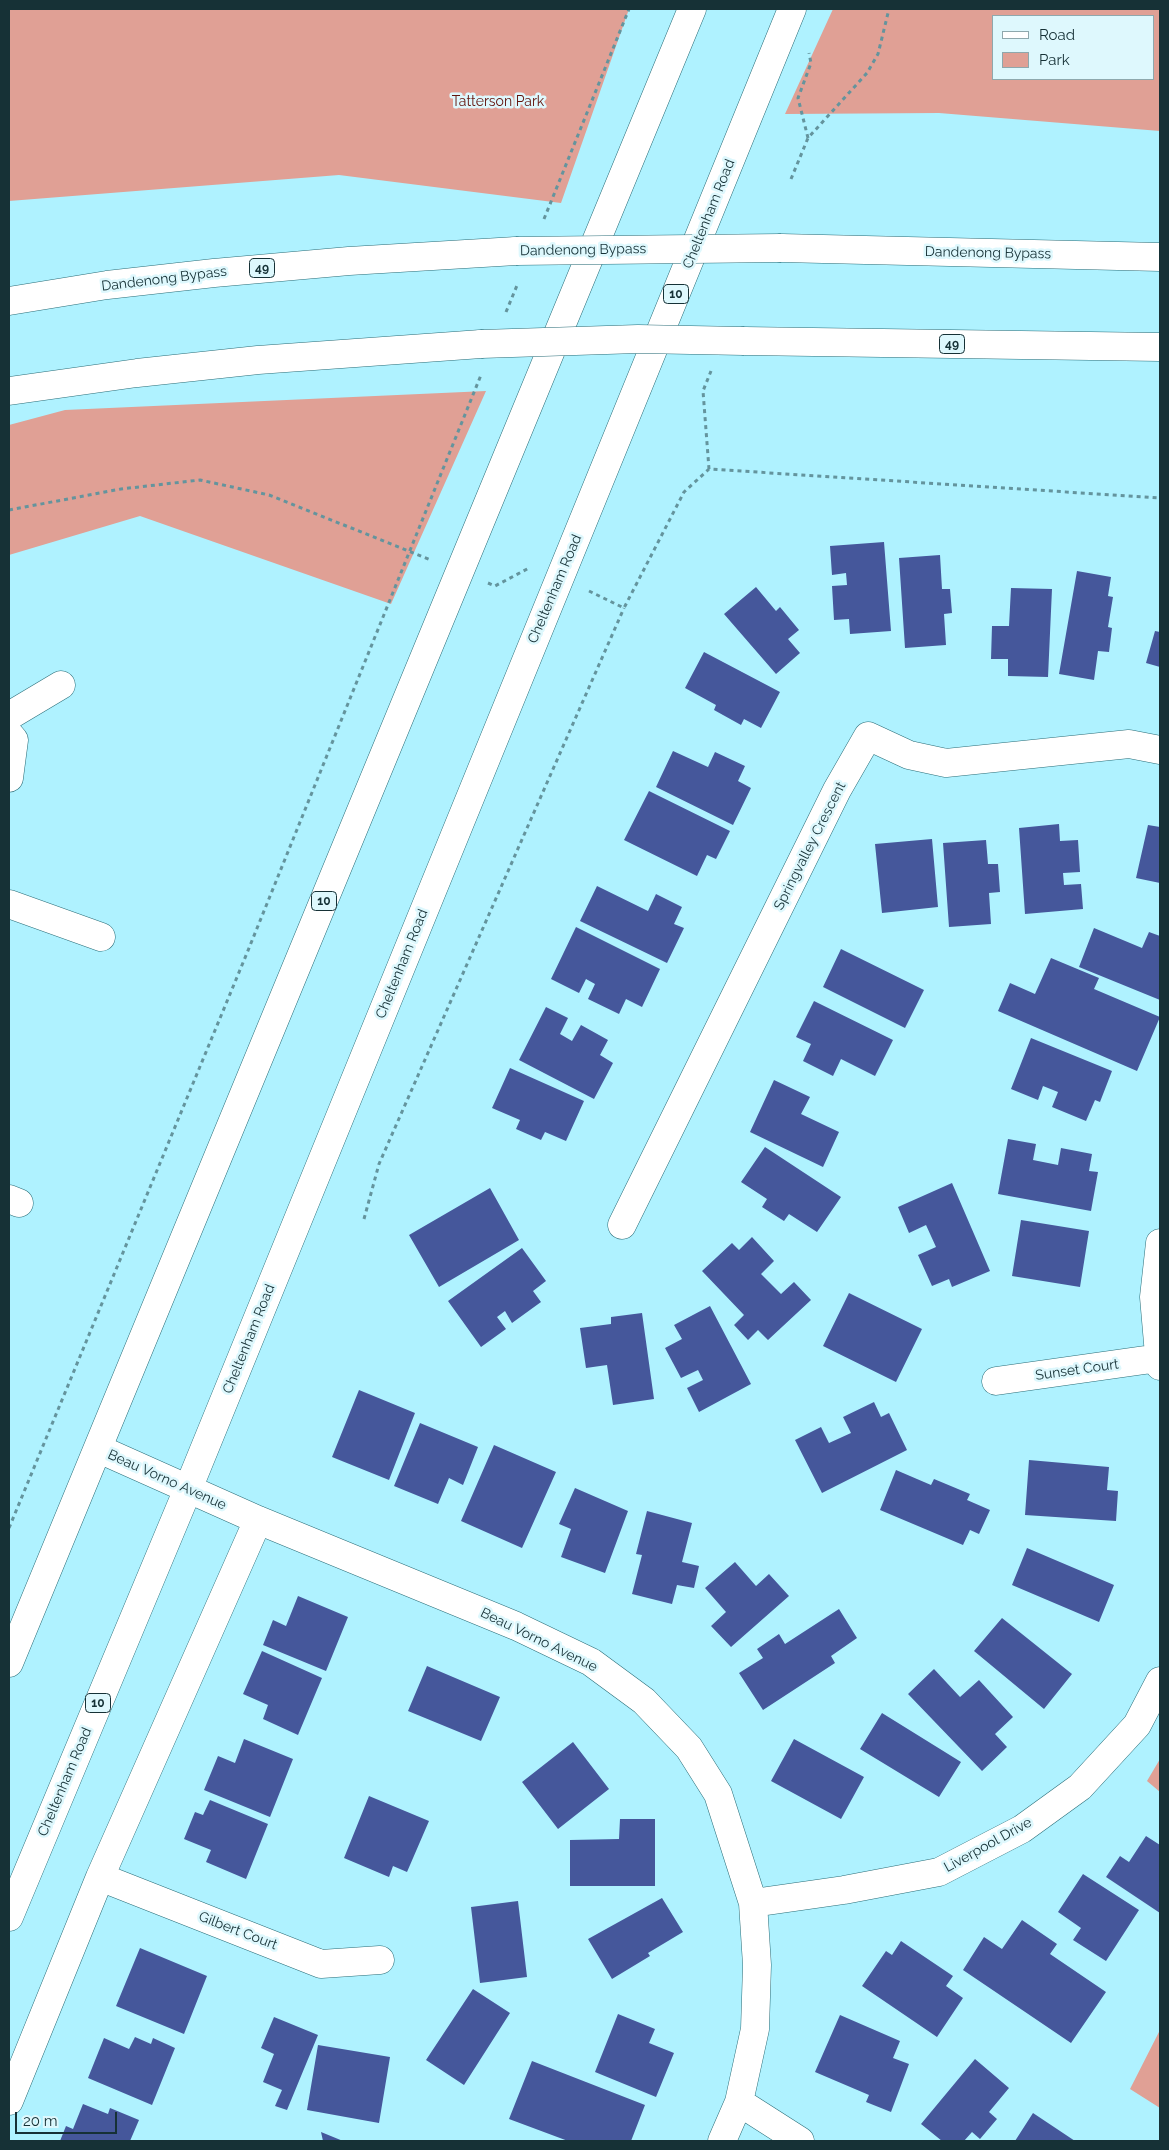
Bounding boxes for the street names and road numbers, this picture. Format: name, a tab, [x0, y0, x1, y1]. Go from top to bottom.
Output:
street label: Cheltenham Road	[679, 157, 739, 271]
street label: Dandenong Bypass	[520, 241, 646, 259]
street label: Dandenong Bypass	[925, 244, 1051, 262]
road number: 49	[250, 258, 274, 278]
street label: Dandenong Bypass	[100, 263, 228, 295]
road number: 10	[664, 284, 688, 304]
road number: 49	[940, 334, 964, 354]
street label: Cheltenham Road	[524, 532, 586, 646]
street label: Springvalley Crescent	[770, 779, 850, 913]
road number: 10	[312, 891, 336, 910]
street label: Cheltenham Road	[372, 907, 432, 1021]
street label: Cheltenham Road	[219, 1282, 279, 1396]
street label: Sunset Court	[1034, 1356, 1120, 1384]
street label: Beau Vorno Avenue	[105, 1446, 229, 1514]
street label: Beau Vorno Avenue	[478, 1604, 600, 1676]
road number: 10	[86, 1694, 110, 1712]
street label: Cheltenham Road	[34, 1725, 96, 1839]
street label: Liverpool Drive	[941, 1814, 1035, 1876]
street label: Gilbert Court	[196, 1908, 280, 1954]

